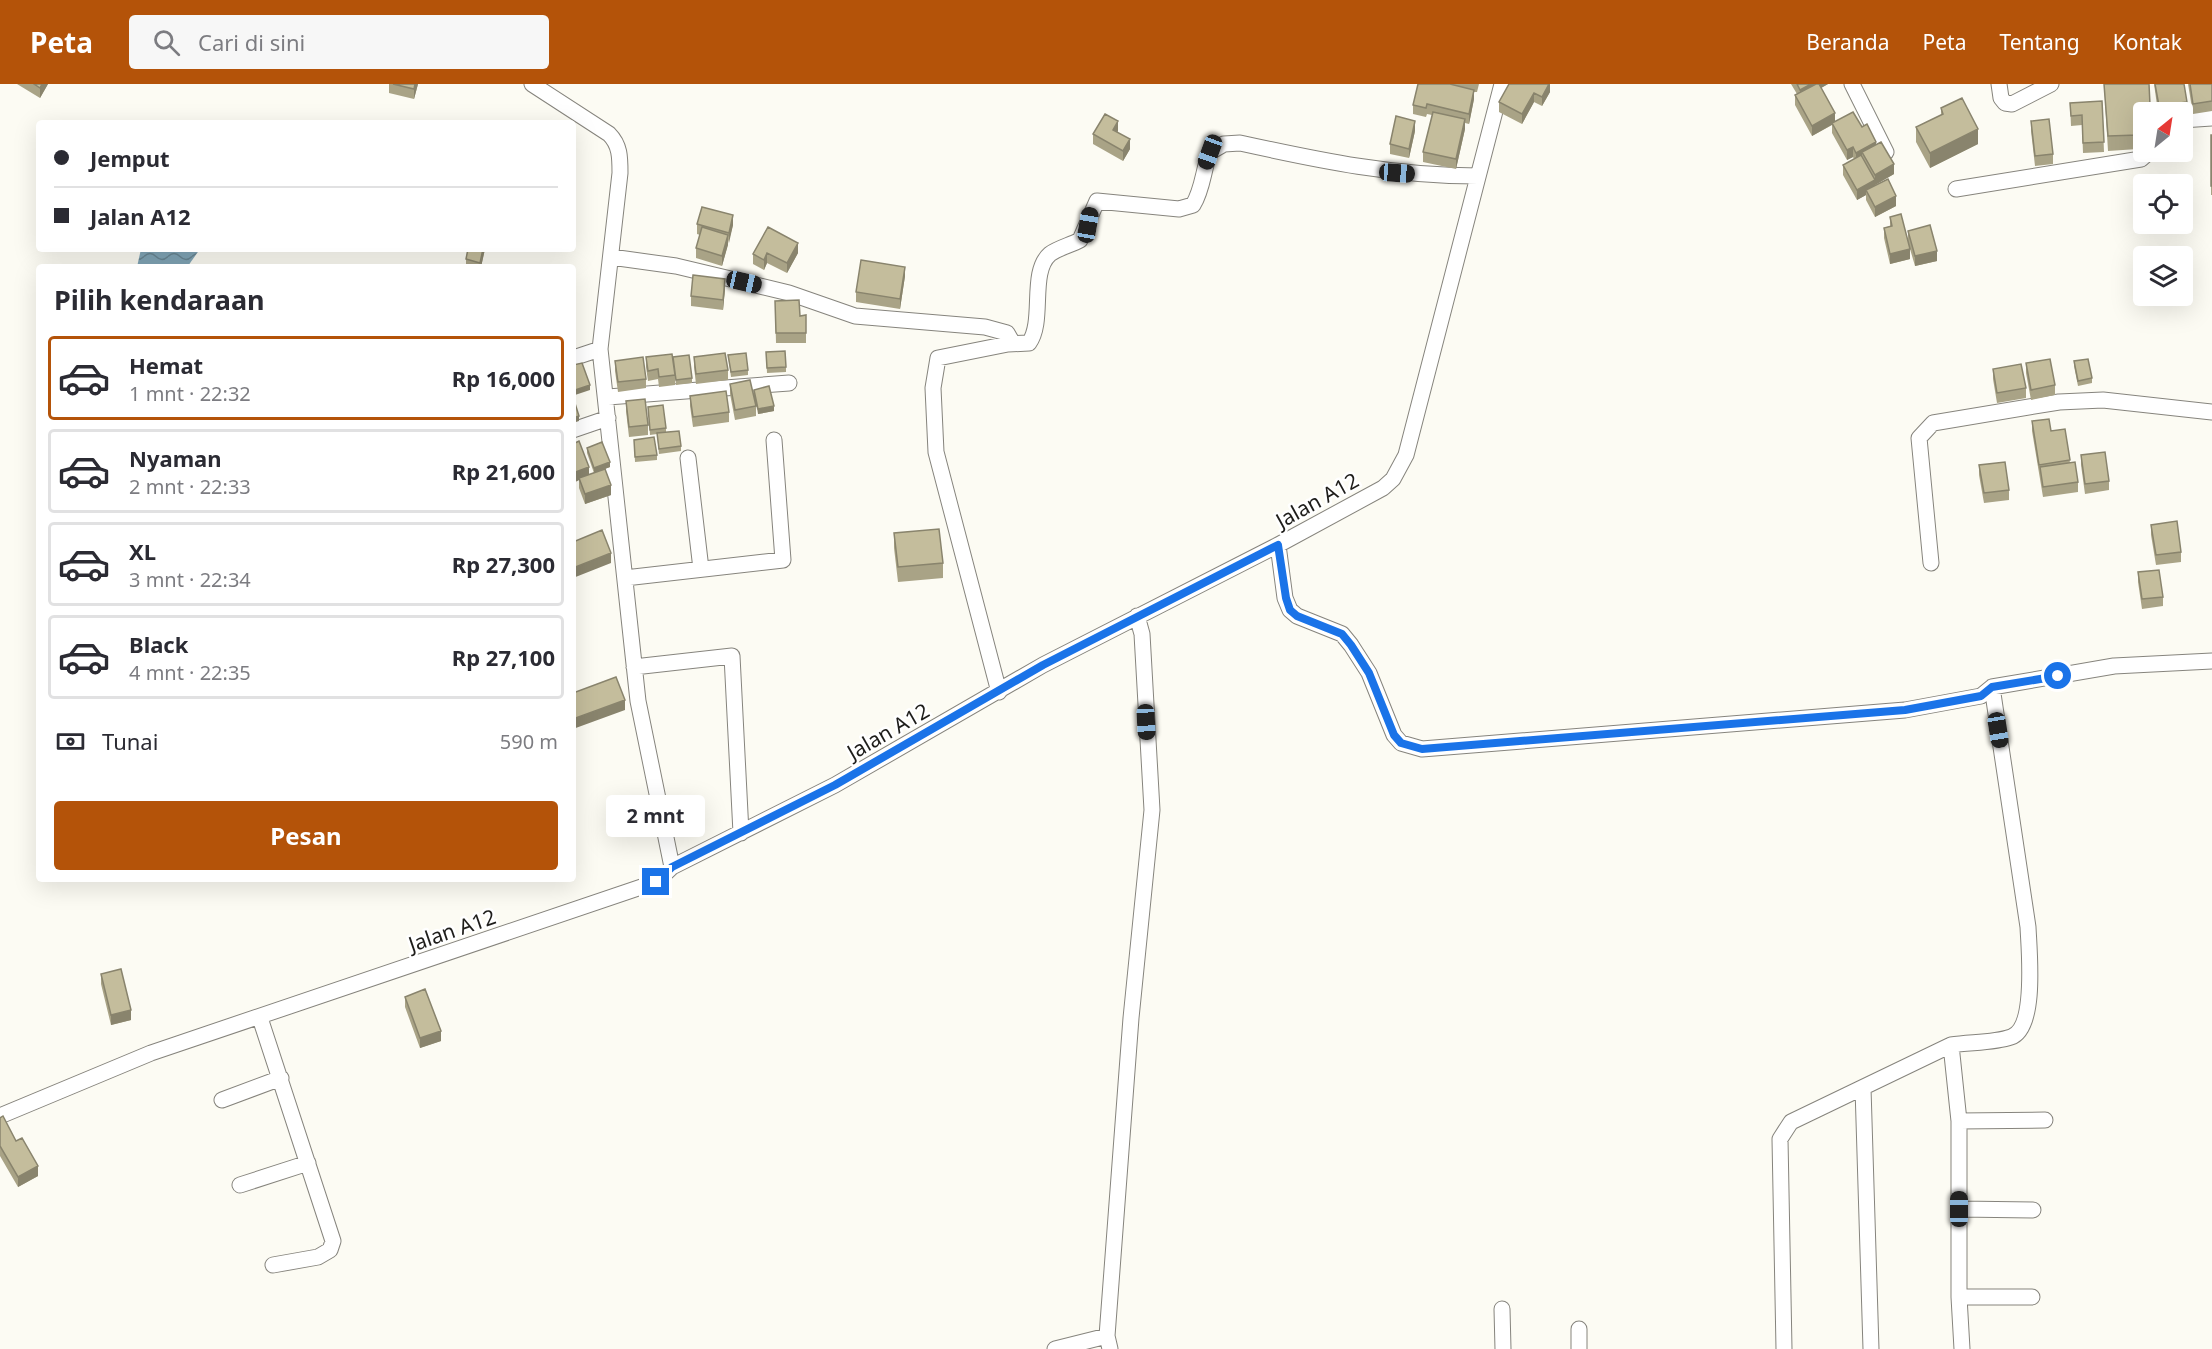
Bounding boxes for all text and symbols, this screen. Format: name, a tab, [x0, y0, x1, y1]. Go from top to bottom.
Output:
search box	[129, 15, 549, 69]
text: Peta	[30, 23, 93, 61]
icon: search	[150, 26, 183, 59]
text: Cari di sini	[198, 27, 305, 57]
text: Beranda	[1806, 28, 1890, 56]
text: Peta	[1923, 28, 1966, 56]
text: Tentang	[1999, 28, 2080, 56]
text: Kontak	[2113, 28, 2182, 56]
north arrow	[2133, 102, 2193, 162]
map controls	[2133, 102, 2193, 306]
car	[1195, 132, 1225, 172]
text: Jemput	[90, 143, 170, 173]
car	[1378, 163, 1416, 183]
button: locate	[2133, 174, 2193, 234]
text: Jalan A12	[90, 201, 191, 231]
car	[1076, 206, 1100, 244]
button: layers	[2133, 246, 2193, 306]
car	[724, 269, 764, 295]
text: Pilih kendaraan	[54, 281, 265, 318]
text: Hemat	[129, 350, 203, 380]
icon: car	[57, 351, 111, 405]
text: Rp 16,000	[452, 363, 555, 393]
text: 1 mnt · 22:32	[129, 380, 251, 407]
text: Nyaman	[129, 443, 222, 473]
icon: car	[57, 444, 111, 498]
text: Rp 21,600	[452, 456, 555, 486]
street label: Jalan A12	[1269, 466, 1363, 535]
text: 2 mnt · 22:33	[129, 473, 251, 500]
text: XL	[129, 536, 156, 566]
icon: car	[57, 537, 111, 591]
text: Rp 27,300	[452, 549, 555, 579]
text: 3 mnt · 22:34	[129, 566, 251, 593]
text: Black	[129, 629, 188, 659]
icon: car	[57, 630, 111, 684]
text: Rp 27,100	[452, 642, 555, 672]
text: 4 mnt · 22:35	[129, 659, 251, 686]
route start	[2044, 662, 2071, 689]
street label: Jalan A12	[840, 696, 934, 767]
car	[1136, 704, 1156, 740]
car	[1986, 711, 2010, 749]
icon: cash	[54, 725, 87, 758]
text: Tunai	[102, 726, 158, 756]
text: 590 m	[500, 728, 558, 755]
callout: 2 mnt	[606, 795, 706, 837]
button: Pesan	[54, 801, 558, 870]
text: 2 mnt	[627, 802, 684, 829]
route end	[642, 868, 669, 895]
street label: Jalan A12	[403, 902, 499, 959]
car	[1950, 1191, 1968, 1227]

